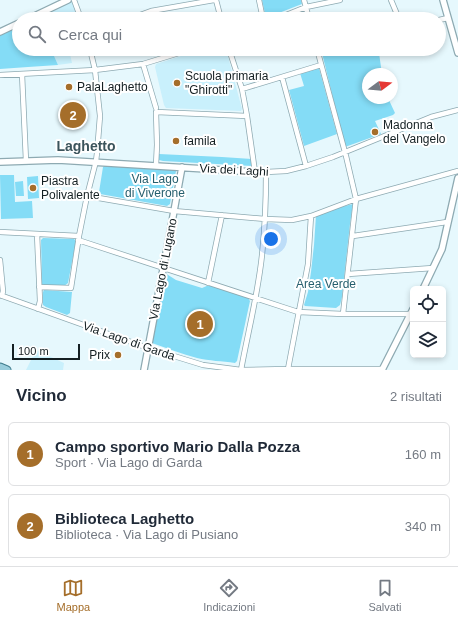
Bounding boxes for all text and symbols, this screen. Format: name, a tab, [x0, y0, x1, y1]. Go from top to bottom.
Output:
search box	[12, 12, 446, 56]
icon: search	[26, 23, 48, 45]
text: Cerca qui	[58, 26, 122, 43]
north arrow	[362, 68, 398, 104]
place label: Scuola primaria "Ghirotti"	[185, 69, 269, 97]
marker: Scuola primaria "Ghirotti"	[172, 78, 182, 88]
place label: PalaLaghetto	[77, 80, 148, 94]
marker: PalaLaghetto	[64, 82, 74, 92]
pin: 2	[60, 100, 86, 130]
place label: Madonna del Vangelo	[383, 118, 446, 146]
marker: Madonna del Vangelo	[370, 127, 380, 137]
place label: famila	[184, 134, 216, 148]
marker: famila	[171, 136, 181, 146]
district label: Laghetto	[56, 138, 116, 154]
street label: Via dei Laghi	[199, 161, 269, 179]
park label: Via Lago di Viverone	[125, 172, 185, 200]
place label: Piastra Polivalente	[41, 174, 100, 202]
marker: Piastra Polivalente	[28, 183, 38, 193]
street label: Via Lago di Lugano	[146, 217, 180, 321]
your location	[261, 229, 281, 249]
park label: Area Verde	[296, 277, 356, 291]
map controls	[410, 286, 446, 358]
button: locate	[410, 286, 446, 322]
pin: 1	[187, 309, 213, 339]
street label: Via Lago di Garda	[81, 319, 177, 363]
button: layers	[410, 322, 446, 358]
scale bar	[12, 342, 80, 361]
text: 100 m	[18, 345, 49, 357]
place label: Prix	[89, 348, 110, 362]
marker: Prix	[113, 350, 123, 360]
text: Vicino	[16, 386, 67, 405]
text: 2 risultati	[390, 389, 442, 404]
text: Campo sportivo Mario Dalla Pozza	[55, 438, 300, 455]
text: 1	[26, 447, 34, 462]
text: 160 m	[405, 447, 441, 462]
text: Sport · Via Lago di Garda	[55, 455, 202, 470]
text: Biblioteca Laghetto	[55, 510, 194, 527]
text: 2	[26, 519, 34, 534]
text: 340 m	[405, 519, 441, 534]
text: Biblioteca · Via Lago di Pusiano	[55, 527, 238, 542]
tab: Mappa	[57, 577, 90, 613]
tab: Indicazioni	[203, 577, 255, 613]
tab: Salvati	[368, 577, 401, 613]

